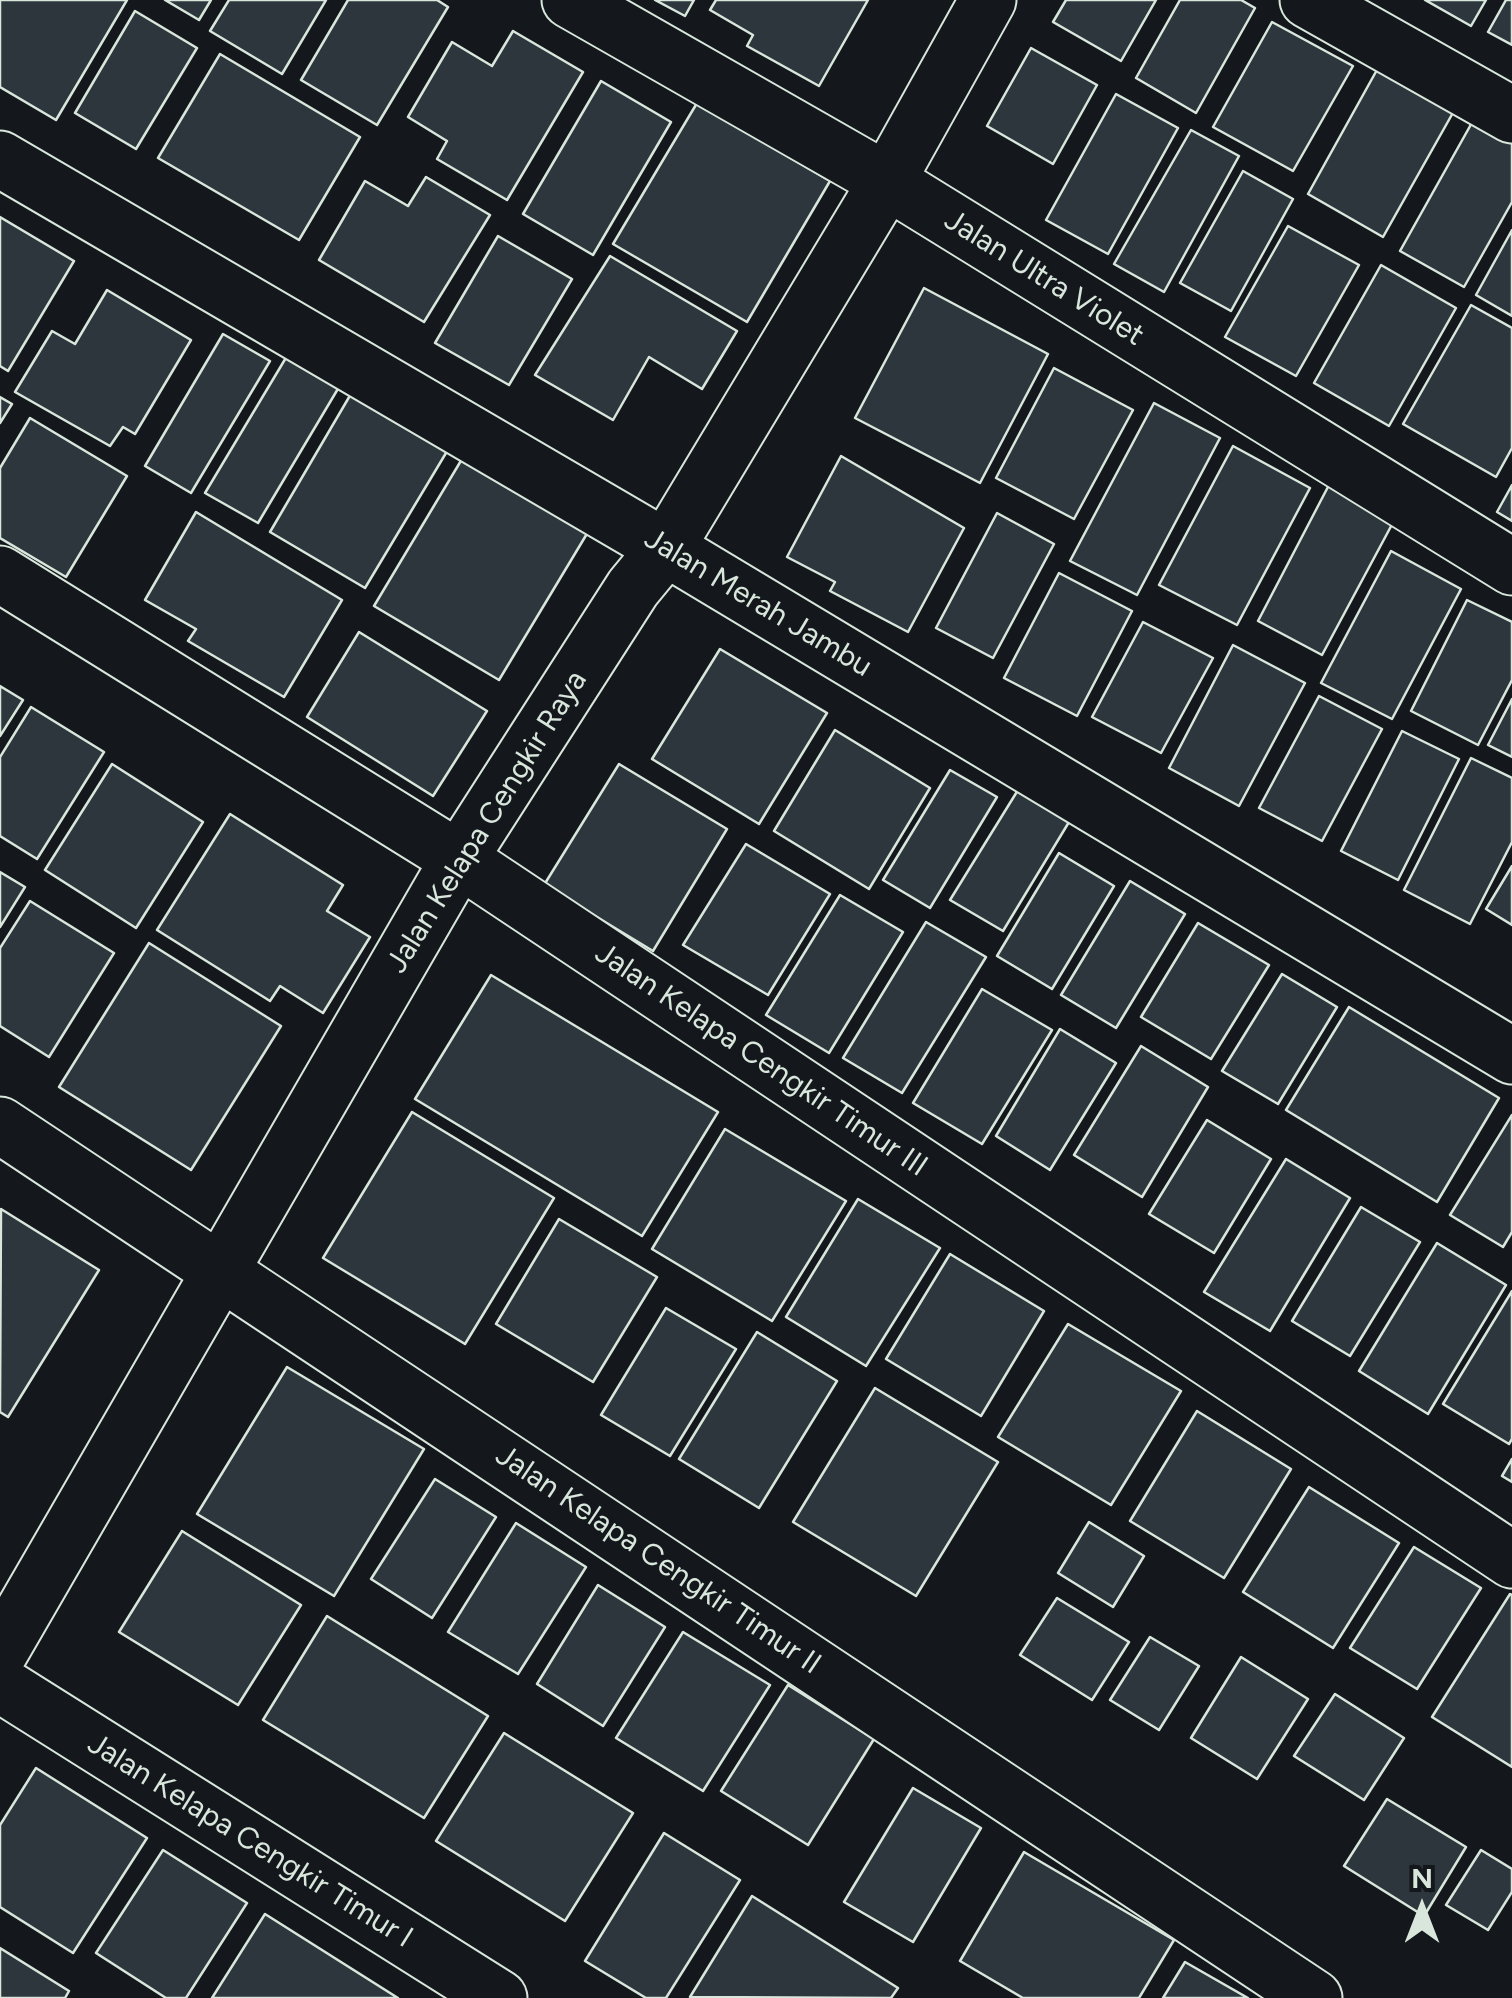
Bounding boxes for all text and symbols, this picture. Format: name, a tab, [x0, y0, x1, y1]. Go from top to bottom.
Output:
street label: Jalan Ultra Violet	[938, 202, 1150, 354]
street label: Jalan Merah Jambu	[638, 521, 878, 685]
street label: Jalan Kelapa Cengkir Raya	[379, 664, 595, 980]
street label: Jalan Kelapa Cengkir Timur III	[588, 935, 934, 1185]
street label: Jalan Kelapa Cengkir Timur II	[489, 1438, 827, 1682]
street label: Jalan Kelapa Cengkir Timur I	[81, 1726, 419, 1956]
north arrow	[1372, 1858, 1472, 1958]
text: N	[1411, 1861, 1433, 1895]

